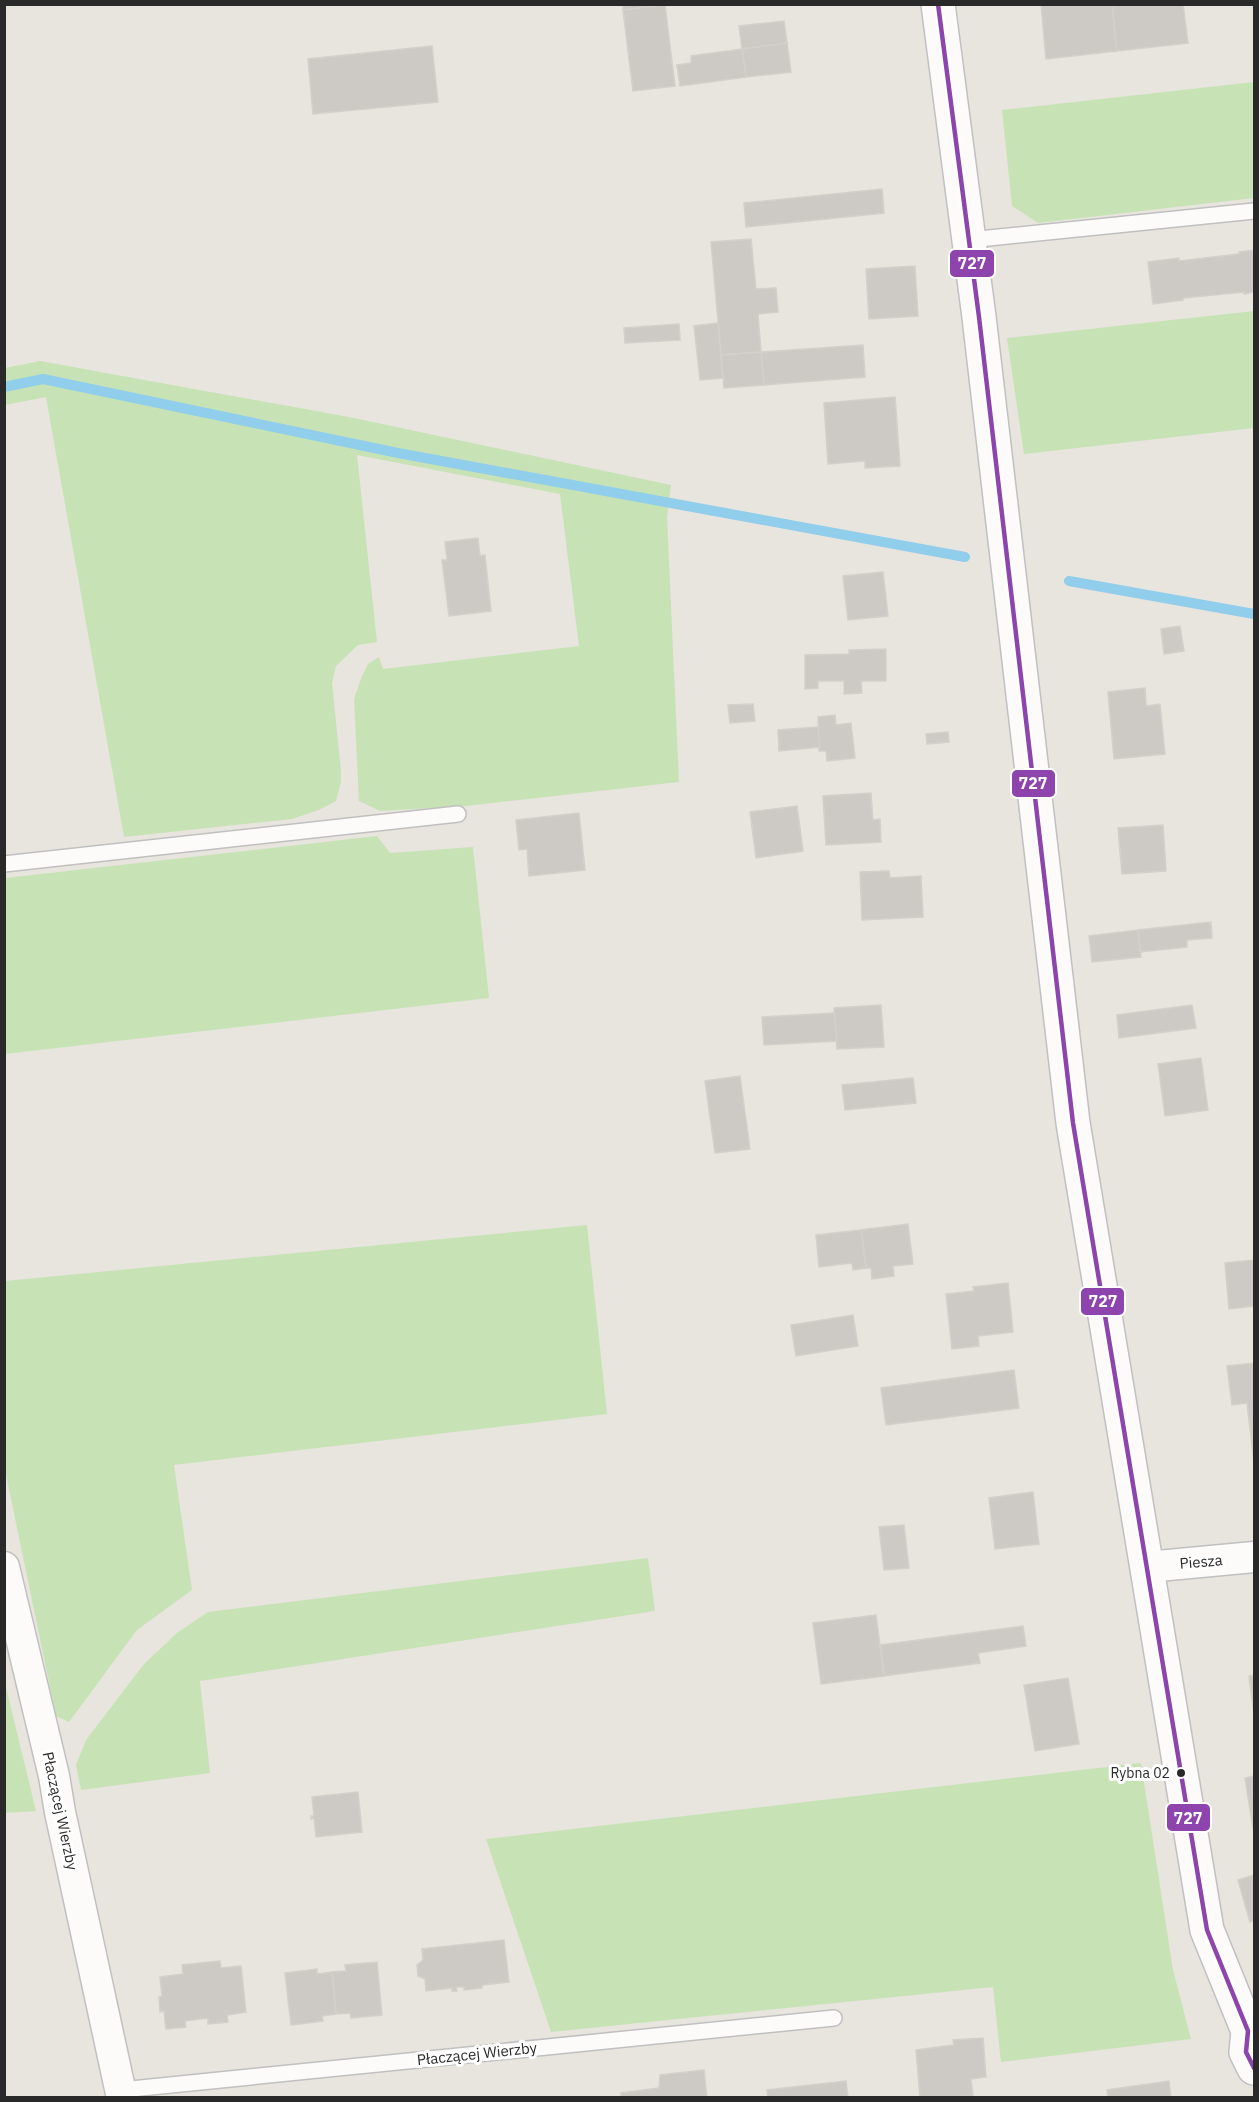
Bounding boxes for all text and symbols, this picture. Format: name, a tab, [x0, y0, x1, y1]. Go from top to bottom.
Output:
line badge: 727	[949, 249, 995, 278]
text: 727	[958, 253, 986, 273]
line badge: 727	[1011, 769, 1056, 798]
text: 727	[1019, 773, 1047, 793]
line badge: 727	[1080, 1287, 1125, 1316]
text: 727	[1089, 1291, 1117, 1311]
street label: Piesza	[1179, 1550, 1223, 1573]
street label: Płaczącej Wierzby	[39, 1750, 82, 1872]
place label: Rybna 02	[1110, 1764, 1170, 1782]
marker: Rybna 02	[1175, 1767, 1187, 1779]
line badge: 727	[1166, 1803, 1211, 1832]
text: 727	[1174, 1808, 1202, 1828]
street label: Płaczącej Wierzby	[416, 2038, 538, 2069]

